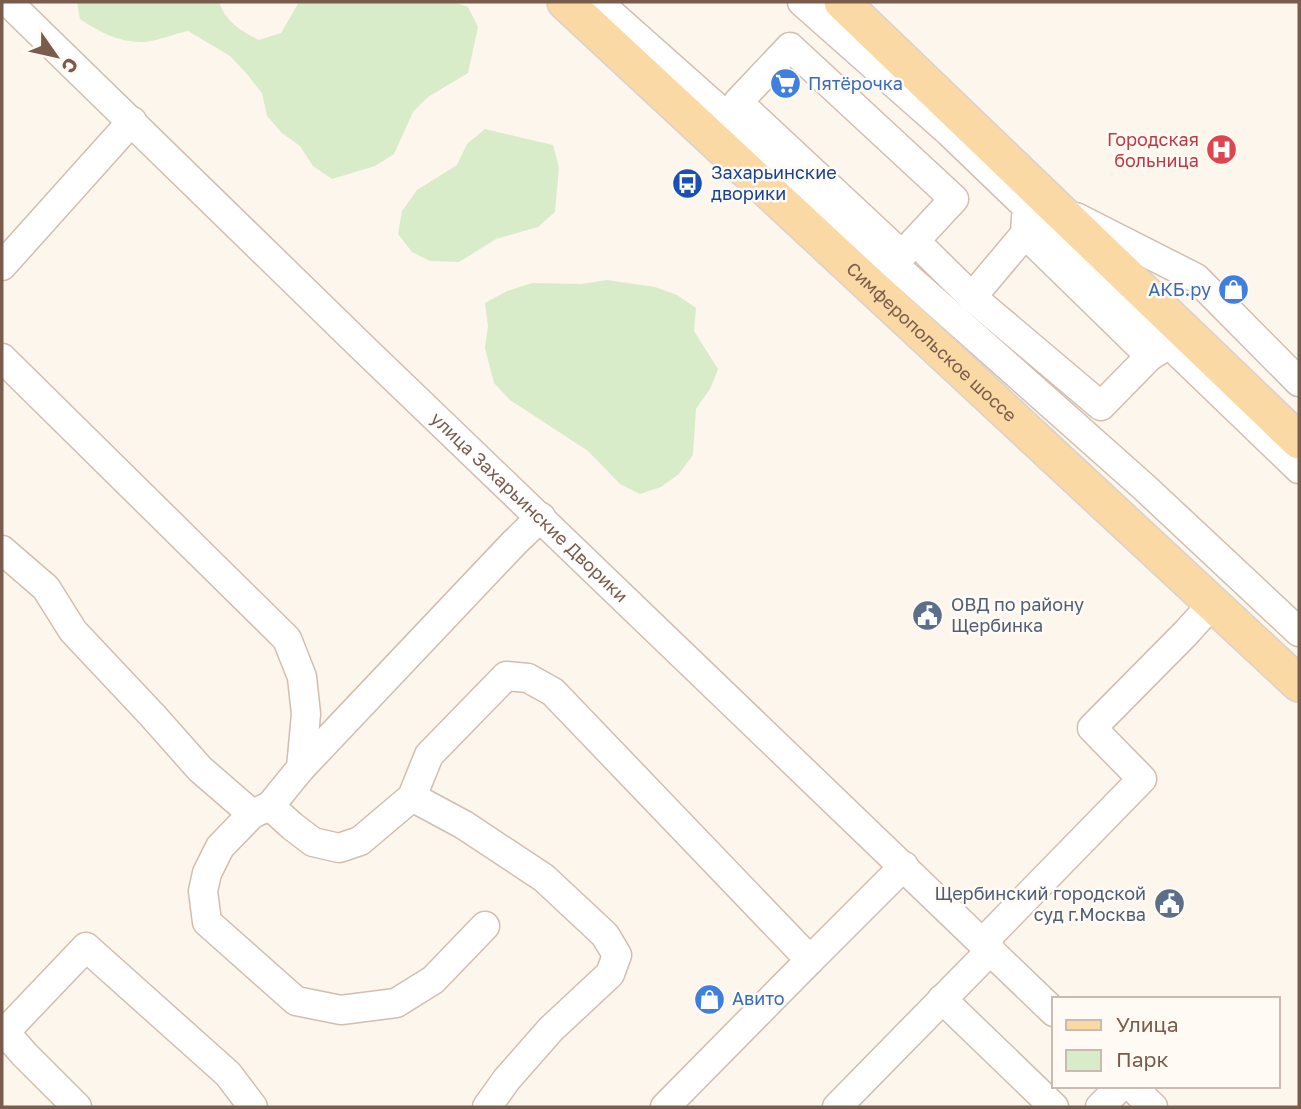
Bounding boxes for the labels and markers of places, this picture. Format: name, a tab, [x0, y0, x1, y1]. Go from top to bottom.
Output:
supermarket icon: Пятёрочка	[768, 67, 802, 101]
place label: Пятёрочка	[808, 72, 903, 94]
place label: Городская больница	[1107, 128, 1199, 171]
hospital icon: Городская больница	[1205, 133, 1239, 167]
place label: Захарьинские дворики	[711, 161, 837, 204]
bus stop icon: Захарьинские дворики	[671, 166, 705, 200]
shop icon: АКБ.ру	[1217, 273, 1251, 307]
place label: АКБ.ру	[1148, 278, 1211, 300]
place label: ОВД по району Щербинка	[951, 593, 1084, 636]
public building icon: ОВД по району Щербинка	[911, 598, 945, 632]
place label: Щербинский городской суд г.Москва	[934, 882, 1146, 925]
public building icon: Щербинский городской суд г.Москва	[1152, 887, 1186, 921]
shop icon: Авито	[692, 982, 726, 1016]
place label: Авито	[732, 987, 785, 1009]

